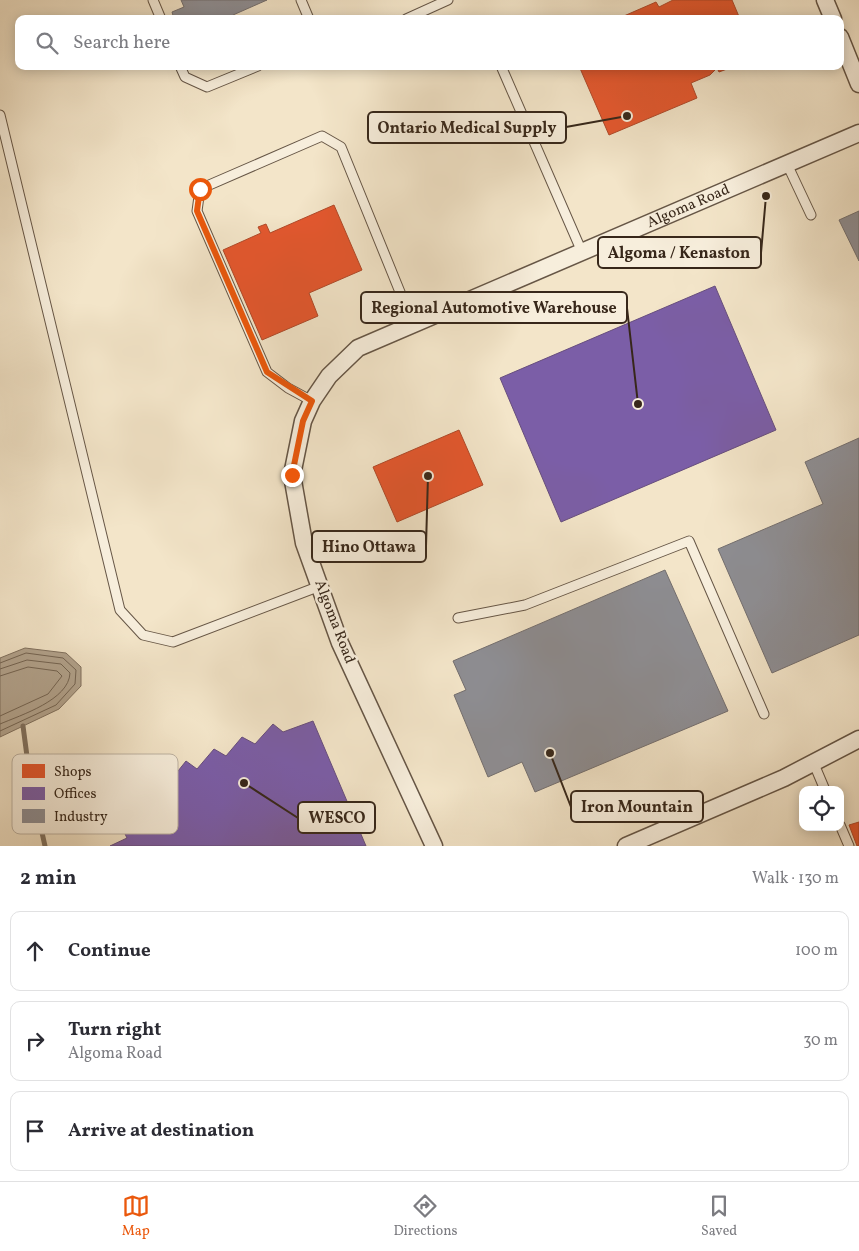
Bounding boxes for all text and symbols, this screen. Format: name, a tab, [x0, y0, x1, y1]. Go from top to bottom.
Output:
search box	[15, 15, 844, 70]
icon: search	[33, 29, 61, 57]
text: Search here	[73, 30, 170, 56]
callout: Ontario Medical Supply	[368, 112, 566, 143]
text: Ontario Medical Supply	[378, 118, 556, 140]
route start	[189, 178, 212, 201]
street label: Algoma Road	[643, 179, 733, 233]
callout: Algoma / Kenaston	[598, 237, 761, 268]
text: Algoma / Kenaston	[608, 243, 751, 265]
callout: Regional Automotive Warehouse	[361, 292, 627, 323]
text: Regional Automotive Warehouse	[371, 298, 617, 320]
route end	[281, 464, 304, 487]
callout: Hino Ottawa	[312, 531, 426, 562]
text: Hino Ottawa	[322, 537, 416, 559]
street label: Algoma Road	[308, 577, 360, 667]
legend	[12, 754, 178, 834]
text: Shops	[54, 763, 92, 782]
text: Offices	[54, 785, 96, 804]
map controls	[799, 786, 844, 831]
button: locate	[799, 786, 844, 831]
callout: Iron Mountain	[571, 791, 703, 822]
text: Iron Mountain	[581, 797, 693, 819]
callout: WESCO	[298, 802, 375, 833]
text: Industry	[54, 808, 108, 827]
text: WESCO	[309, 808, 366, 830]
text: 2 min	[20, 864, 77, 893]
text: Walk · 130 m	[752, 868, 839, 890]
icon: ahead	[21, 937, 49, 965]
text: Continue	[68, 938, 151, 964]
text: 100 m	[795, 940, 838, 962]
text: Turn right	[68, 1017, 161, 1043]
icon: right	[21, 1027, 49, 1055]
text: 30 m	[803, 1030, 838, 1052]
text: Algoma Road	[68, 1043, 162, 1065]
icon: arrive	[21, 1117, 49, 1145]
text: Arrive at destination	[68, 1118, 254, 1144]
tab: Map	[122, 1192, 150, 1241]
tab: Directions	[393, 1192, 458, 1241]
tab: Saved	[701, 1192, 737, 1241]

